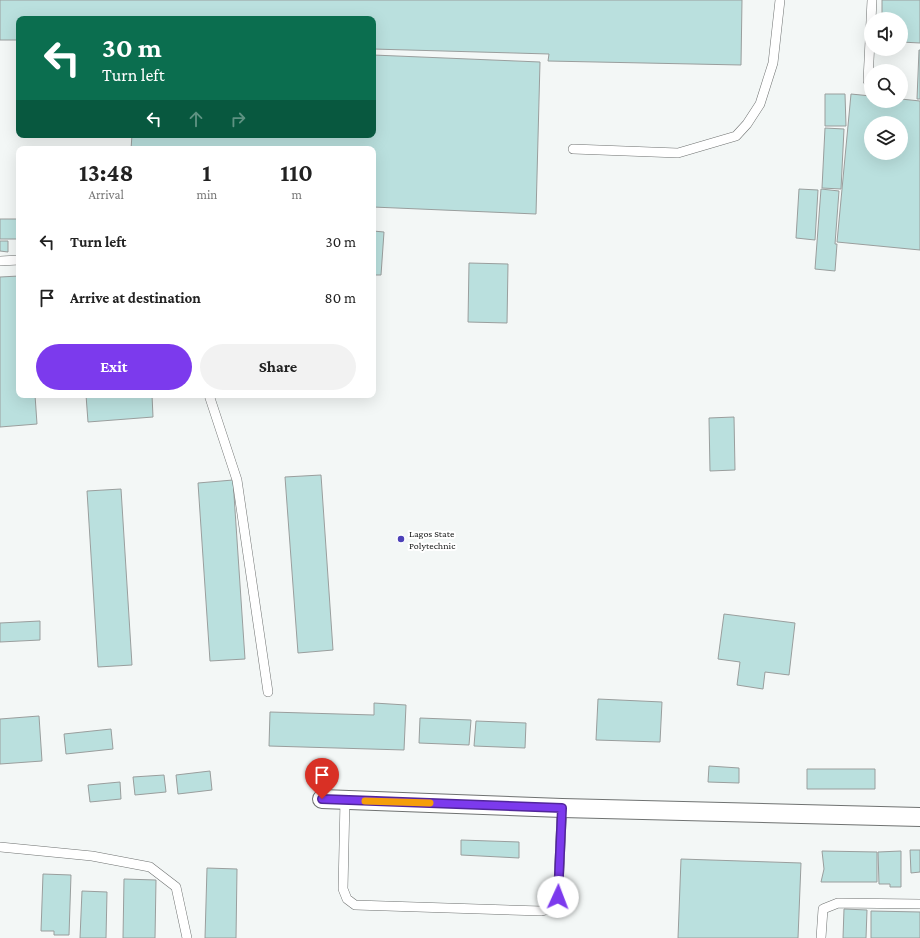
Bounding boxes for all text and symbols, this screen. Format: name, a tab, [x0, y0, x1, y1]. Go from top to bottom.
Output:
map controls	[864, 12, 908, 160]
button: sound	[864, 12, 908, 56]
icon: left	[36, 32, 88, 84]
text: 30 m	[102, 32, 162, 63]
button: search	[864, 64, 908, 108]
text: Turn left	[102, 65, 165, 85]
icon: left	[143, 108, 165, 130]
icon: ahead	[185, 108, 207, 130]
icon: right	[227, 108, 249, 130]
button: layers	[864, 116, 908, 160]
text: 13:48	[79, 159, 133, 186]
text: 1	[202, 159, 211, 186]
text: 110	[280, 159, 313, 186]
text: Arrival	[89, 187, 124, 202]
text: min	[196, 187, 217, 202]
text: m	[291, 187, 302, 202]
icon: left	[36, 231, 58, 253]
text: Turn left	[70, 234, 126, 250]
text: 30 m	[326, 234, 356, 250]
icon: arrive	[36, 287, 58, 309]
text: Arrive at destination	[70, 290, 201, 306]
text: 80 m	[325, 290, 356, 306]
button: Exit	[36, 344, 192, 390]
button: Share	[200, 344, 356, 390]
place label: Lagos State Polytechnic	[409, 528, 456, 551]
marker: Lagos State Polytechnic	[396, 534, 406, 544]
pin	[305, 758, 339, 799]
icon: arrive	[311, 764, 333, 786]
position arrow	[537, 876, 579, 918]

